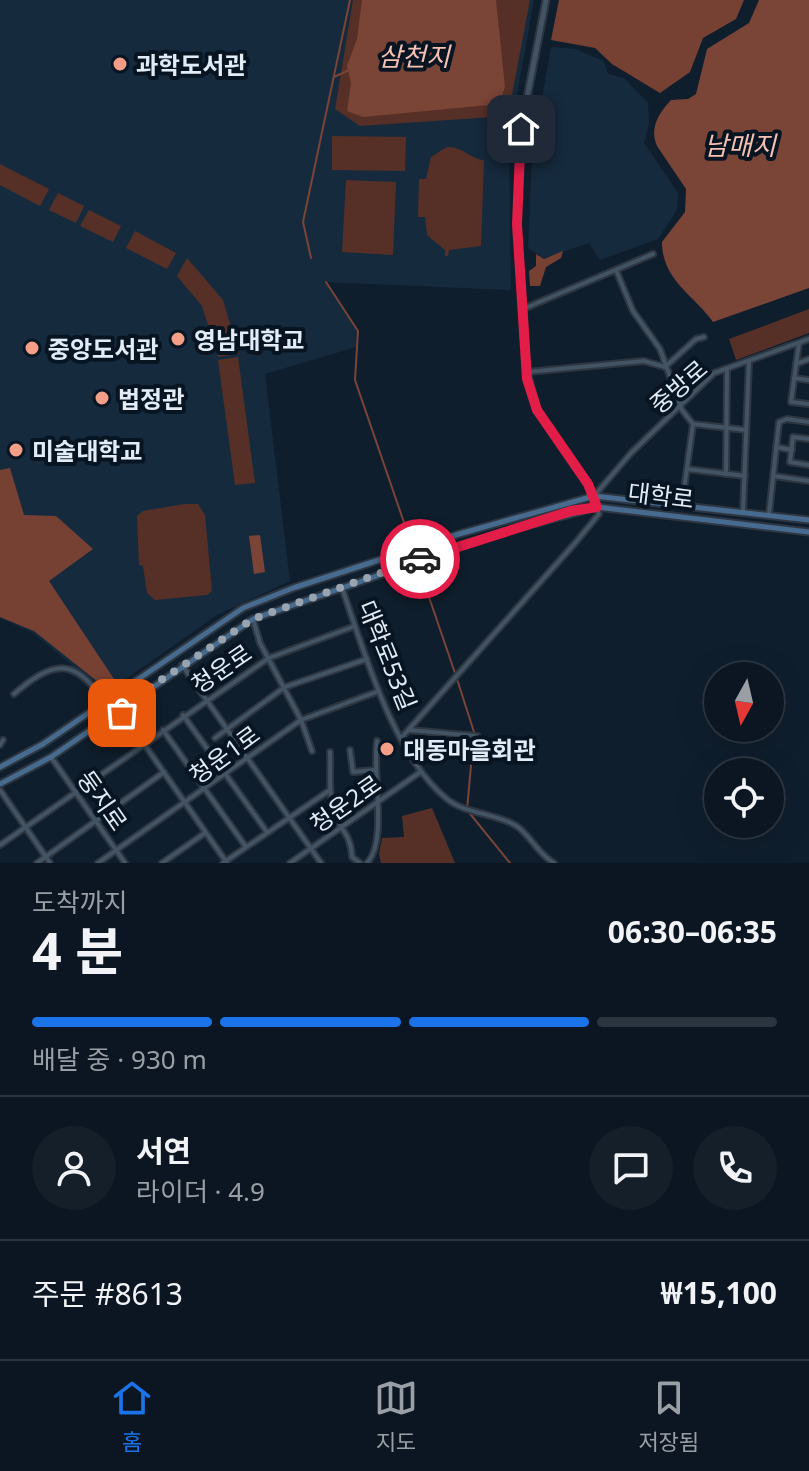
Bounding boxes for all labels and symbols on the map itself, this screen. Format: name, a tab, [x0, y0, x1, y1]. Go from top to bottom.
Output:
water label: 삼천지	[378, 38, 452, 74]
place label: 과학도서관	[136, 48, 246, 81]
marker: 과학도서관	[111, 55, 129, 73]
pin	[487, 95, 555, 163]
water label: 남매지	[704, 127, 778, 163]
place label: 영남대학교	[194, 323, 304, 356]
marker: 영남대학교	[169, 330, 187, 348]
place label: 중앙도서관	[48, 332, 158, 365]
marker: 중앙도서관	[23, 339, 41, 357]
street label: 중방로	[642, 352, 714, 420]
place label: 법정관	[118, 382, 184, 415]
marker: 법정관	[93, 389, 111, 407]
place label: 미술대학교	[32, 434, 142, 467]
marker: 미술대학교	[7, 441, 25, 459]
street label: 대학로	[626, 475, 696, 515]
courier	[380, 519, 460, 599]
street label: 대학로53길	[351, 595, 425, 715]
street label: 청운로	[184, 636, 258, 700]
north arrow	[704, 662, 784, 742]
pin	[88, 679, 156, 747]
street label: 청운1로	[182, 717, 266, 791]
place label: 대동마을회관	[403, 733, 535, 766]
marker: 대동마을회관	[378, 740, 396, 758]
street label: 둥지로	[70, 763, 136, 837]
street label: 청운2로	[303, 767, 387, 839]

